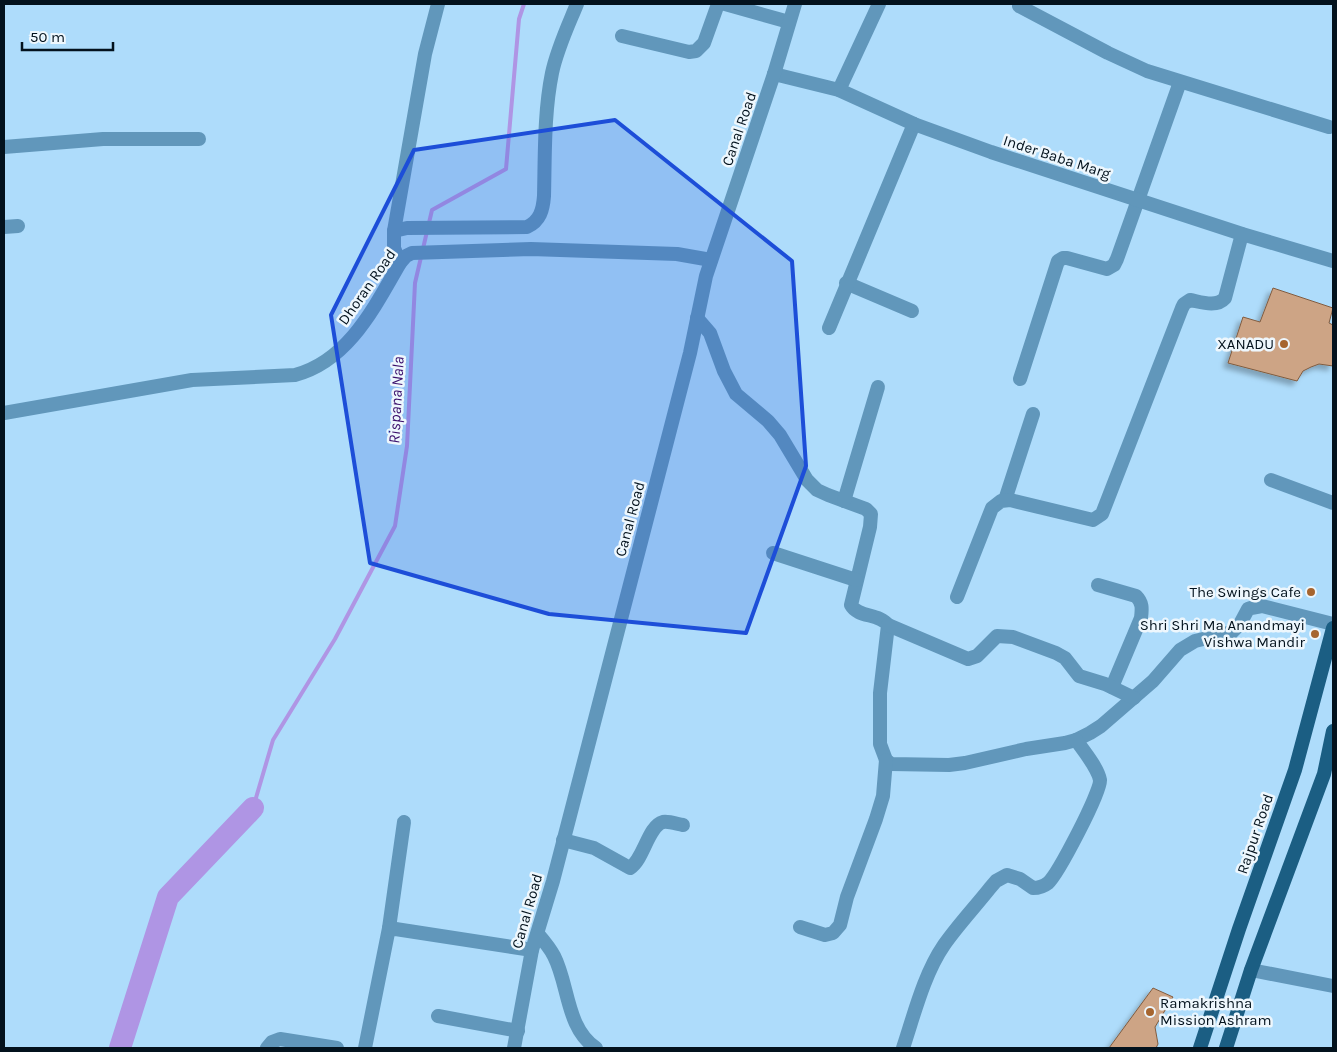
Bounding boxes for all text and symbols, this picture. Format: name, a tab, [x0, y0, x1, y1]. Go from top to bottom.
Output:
scale bar	[22, 20, 114, 52]
text: 50 m	[30, 28, 65, 46]
street label: Canal Road	[718, 90, 760, 168]
street label: Inder Baba Marg	[1001, 131, 1113, 183]
street label: Dhoran Road	[334, 246, 400, 328]
place label: XANADU	[1217, 335, 1274, 353]
marker: XANADU	[1278, 338, 1290, 350]
water label: Rispana Nala	[384, 356, 408, 444]
street label: Canal Road	[611, 479, 649, 559]
place label: The Swings Cafe	[1190, 583, 1301, 601]
marker: The Swings Cafe	[1305, 586, 1317, 598]
place label: Shri Shri Ma Anandmayi Vishwa Mandir	[1140, 616, 1306, 651]
marker: Shri Shri Ma Anandmayi Vishwa Mandir	[1309, 628, 1321, 640]
street label: Rajpur Road	[1233, 792, 1277, 876]
street label: Canal Road	[508, 871, 546, 951]
place label: Ramakrishna Mission Ashram	[1160, 994, 1272, 1029]
marker: Ramakrishna Mission Ashram	[1144, 1006, 1156, 1018]

